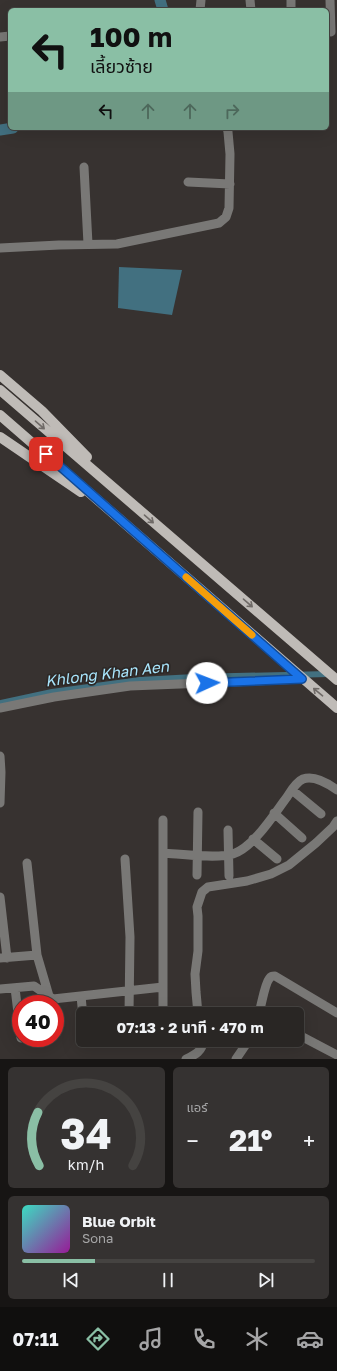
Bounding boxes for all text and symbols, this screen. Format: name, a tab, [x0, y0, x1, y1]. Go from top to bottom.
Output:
text: 100 m	[90, 20, 172, 53]
icon: left	[24, 24, 76, 76]
text: เลี้ยวซ้าย	[90, 55, 153, 77]
icon: left	[95, 100, 117, 122]
icon: ahead	[137, 100, 159, 122]
icon: ahead	[179, 100, 201, 122]
icon: right	[221, 100, 243, 122]
one-way arrow	[35, 420, 45, 429]
pin	[29, 437, 63, 471]
icon: arrive	[35, 443, 57, 465]
one-way arrow	[144, 514, 155, 523]
one-way arrow	[243, 599, 254, 608]
water label: Khlong Khan Aen	[44, 656, 171, 691]
position arrow	[186, 662, 228, 704]
one-way arrow	[312, 688, 323, 697]
speed limit sign: 40	[12, 995, 64, 1047]
text: 07:13 · 2 นาที · 470 m	[116, 1018, 264, 1036]
text: แอร์	[187, 1099, 208, 1115]
text: 34	[61, 1107, 112, 1157]
text: 21°	[229, 1122, 272, 1158]
text: −	[187, 1127, 199, 1154]
text: +	[303, 1127, 315, 1154]
text: km/h	[68, 1155, 104, 1172]
text: Blue Orbit	[82, 1212, 156, 1230]
text: Sona	[82, 1230, 113, 1246]
icon: previous	[60, 1269, 82, 1291]
icon: pause	[157, 1269, 179, 1291]
icon: next	[255, 1269, 277, 1291]
icon: directions	[84, 1325, 112, 1353]
icon: music	[137, 1325, 165, 1353]
icon: phone	[190, 1325, 218, 1353]
icon: climate	[243, 1325, 271, 1353]
icon: car	[296, 1325, 324, 1353]
text: 07:11	[13, 1328, 58, 1350]

